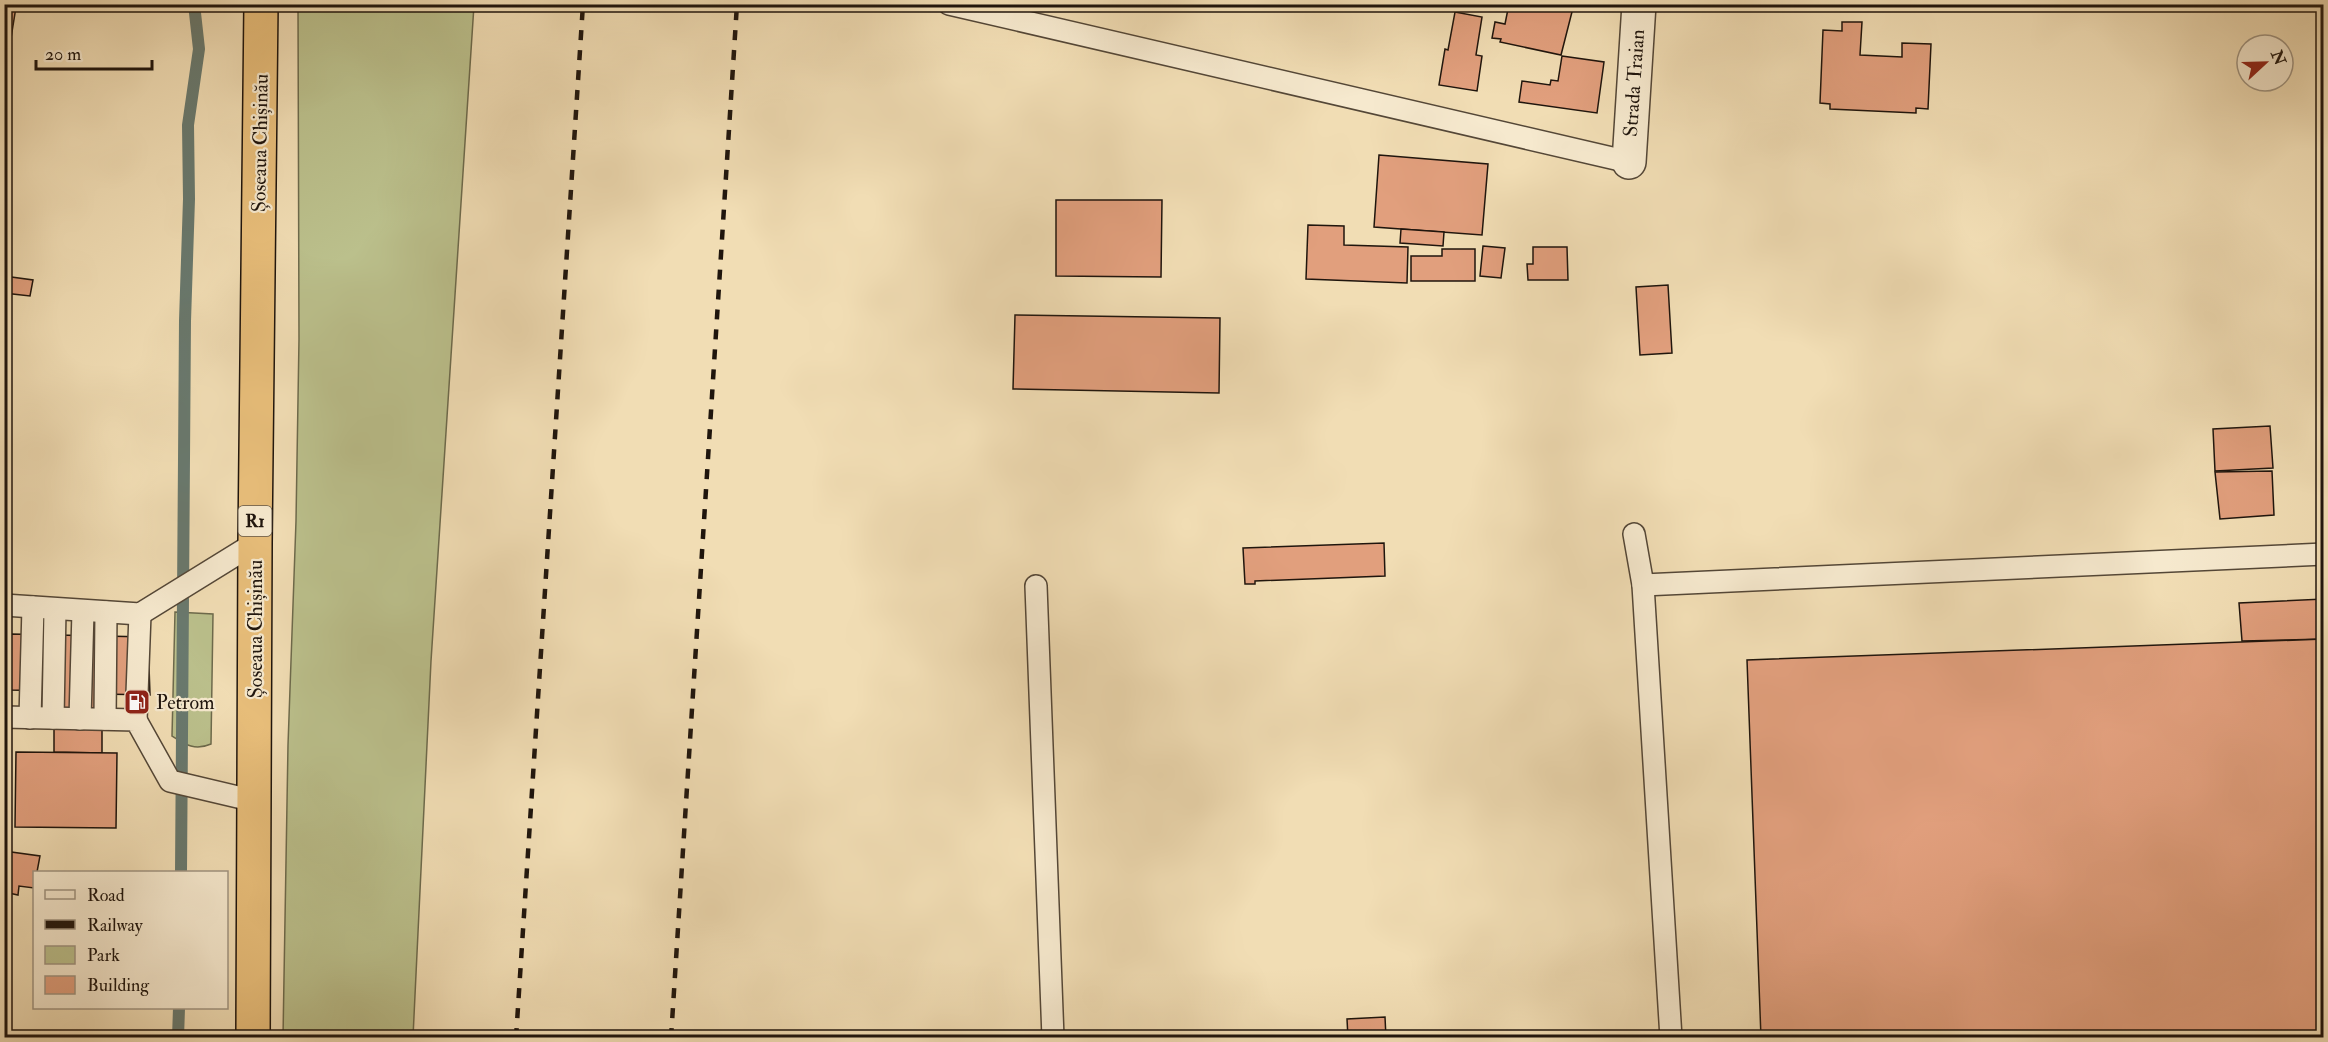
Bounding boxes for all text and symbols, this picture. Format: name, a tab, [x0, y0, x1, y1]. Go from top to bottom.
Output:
street label: Strada Traian	[1618, 28, 1650, 138]
scale bar	[36, 33, 152, 71]
north arrow	[2235, 33, 2295, 93]
text: 20 m	[45, 43, 81, 66]
text: N	[2266, 46, 2290, 69]
street label: Șoseaua Chișinău	[246, 74, 274, 212]
road number: R1	[238, 506, 272, 536]
street label: Șoseaua Chișinău	[243, 560, 268, 698]
fuel station icon: Petrom	[122, 687, 152, 717]
place label: Petrom	[156, 690, 215, 715]
legend	[33, 871, 228, 1009]
text: Road	[87, 884, 125, 907]
text: Railway	[87, 914, 144, 937]
text: Park	[87, 944, 120, 967]
text: Building	[87, 974, 150, 997]

